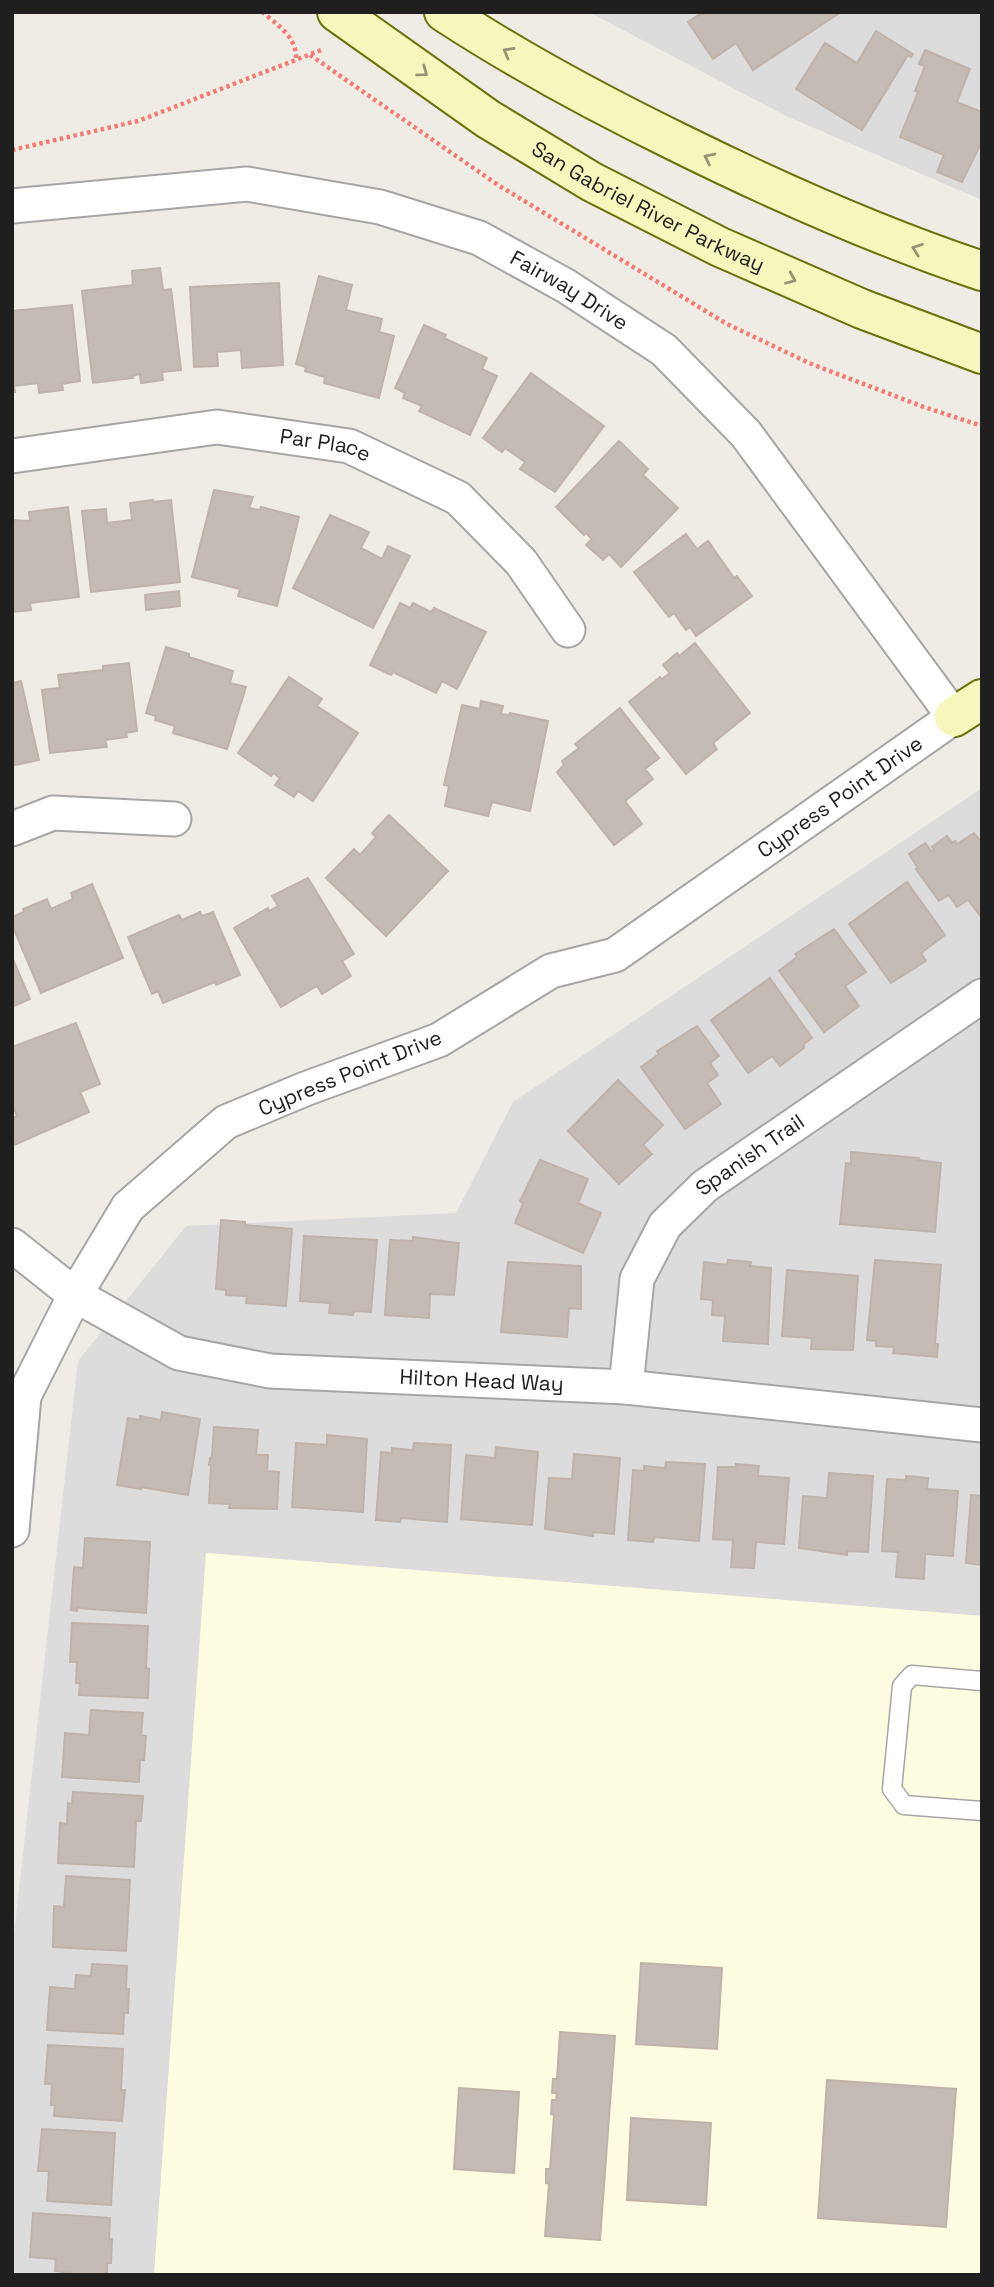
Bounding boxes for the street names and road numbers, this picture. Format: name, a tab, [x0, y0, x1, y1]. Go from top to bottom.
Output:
street label: San Gabriel River Parkway	[527, 135, 769, 278]
street label: Fairway Drive	[506, 244, 634, 336]
street label: Par Place	[278, 422, 376, 468]
street label: Cypress Point Drive	[752, 729, 928, 864]
street label: Cypress Point Drive	[254, 1023, 446, 1122]
street label: Spanish Trail	[689, 1108, 809, 1201]
street label: Hilton Head Way	[399, 1363, 564, 1397]

